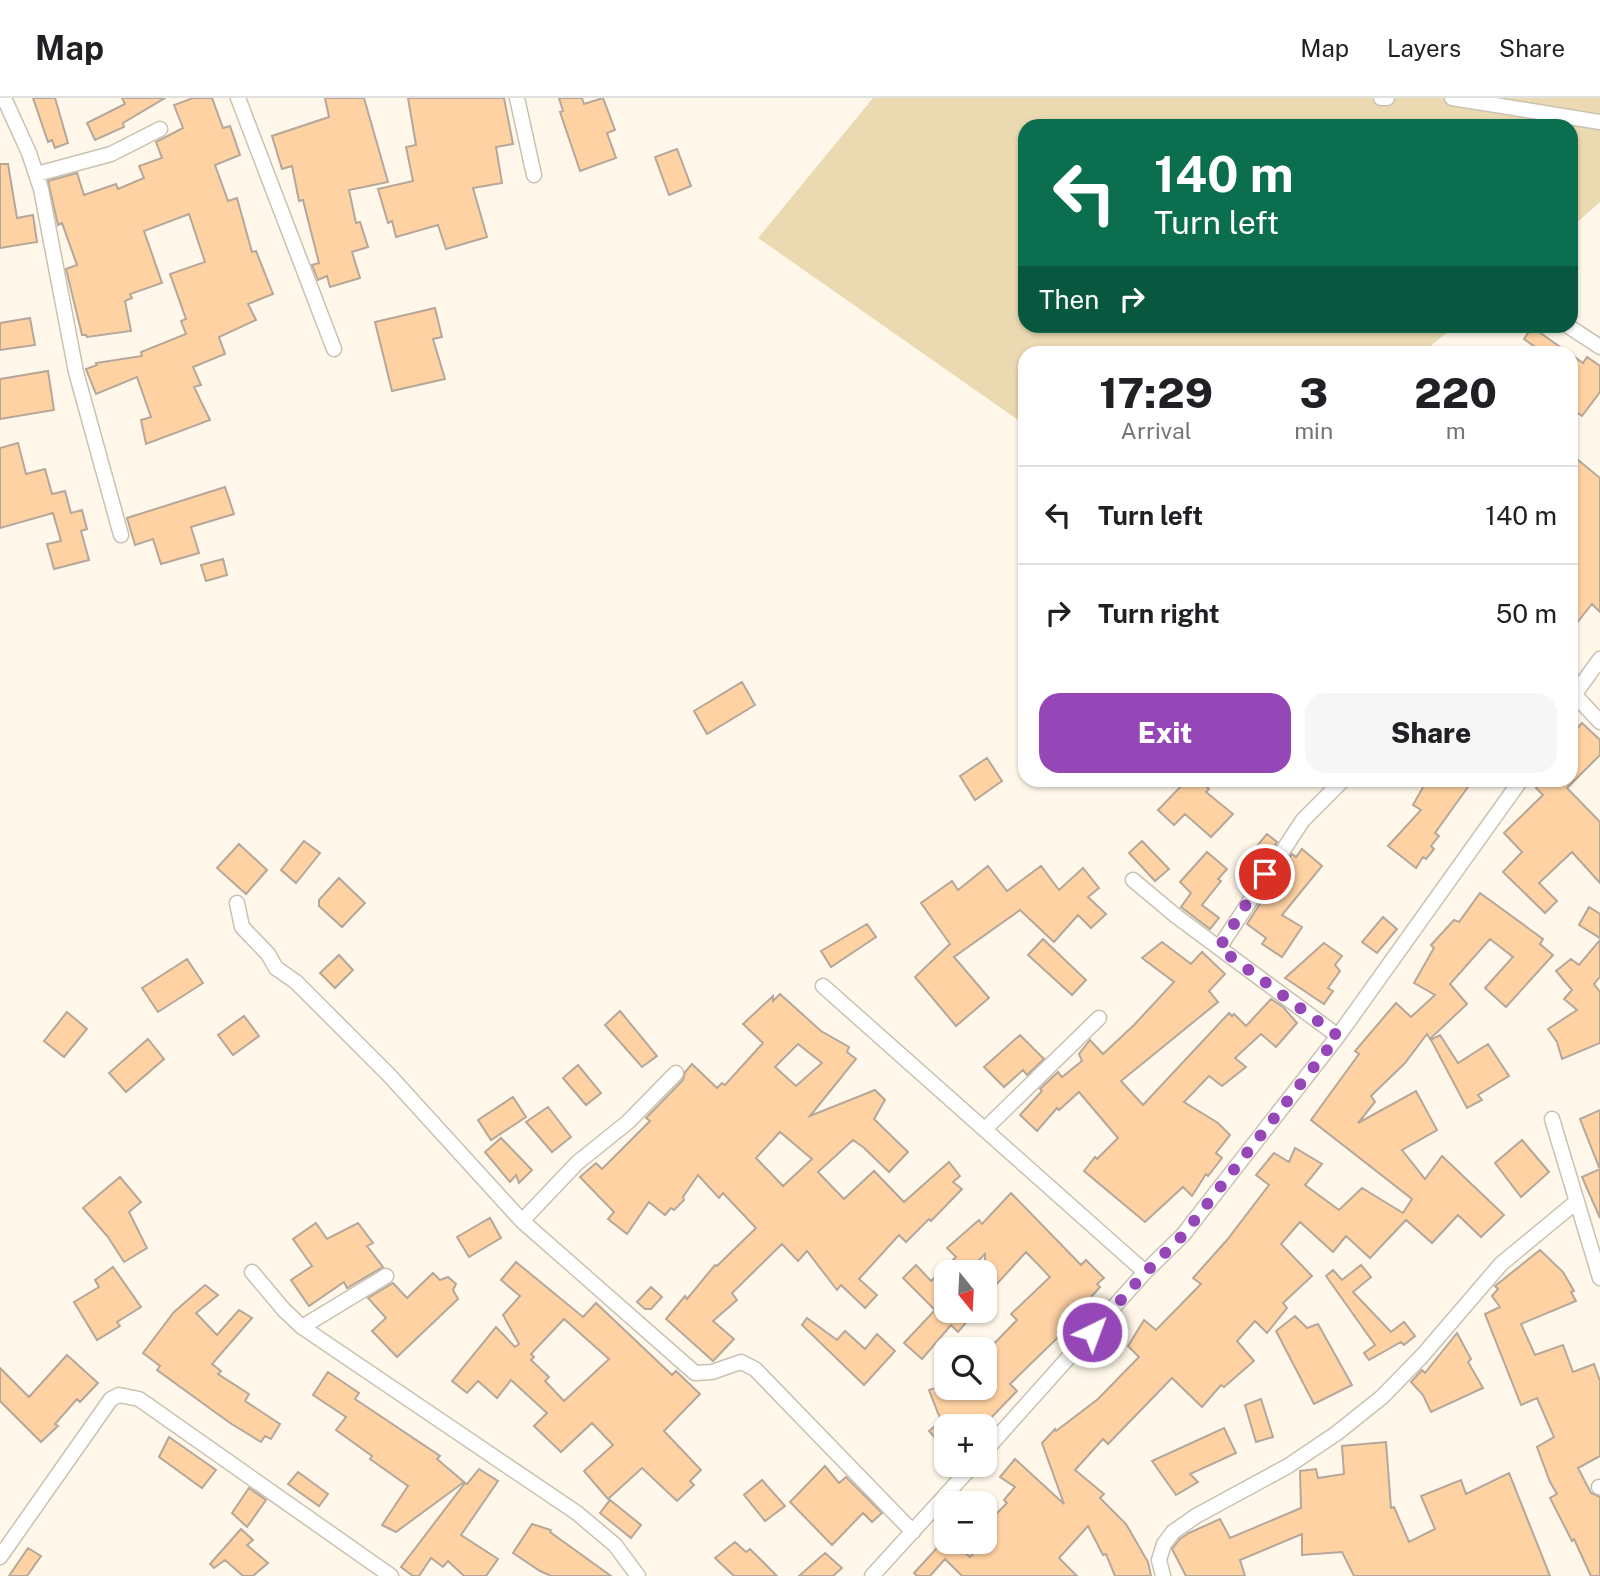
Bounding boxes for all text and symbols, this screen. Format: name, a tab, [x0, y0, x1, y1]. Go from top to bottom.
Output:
text: Map	[35, 29, 104, 67]
text: Map	[1300, 34, 1349, 62]
text: Layers	[1387, 34, 1461, 62]
text: Share	[1499, 34, 1565, 62]
text: 140 m	[1154, 145, 1294, 203]
icon: left	[1039, 147, 1130, 238]
text: Turn left	[1154, 204, 1279, 241]
icon: right	[1113, 280, 1151, 318]
text: Then	[1039, 284, 1099, 315]
text: 17:29	[1099, 368, 1213, 417]
text: 3	[1299, 368, 1328, 417]
text: 220	[1414, 368, 1497, 417]
text: Arrival	[1121, 417, 1192, 444]
text: min	[1294, 417, 1333, 444]
text: m	[1446, 417, 1466, 444]
icon: left	[1039, 496, 1077, 534]
text: Turn left	[1098, 500, 1203, 531]
text: 140 m	[1485, 500, 1557, 531]
icon: right	[1039, 594, 1077, 632]
text: Turn right	[1098, 598, 1220, 629]
text: 50 m	[1496, 598, 1557, 629]
button: Exit	[1039, 693, 1291, 773]
button: Share	[1305, 693, 1557, 773]
pin	[1235, 844, 1295, 904]
icon: arrive	[1246, 855, 1284, 893]
north arrow	[934, 1260, 998, 1323]
map controls	[934, 1260, 997, 1554]
position arrow	[1055, 1295, 1129, 1369]
button: search	[934, 1337, 997, 1400]
button: +	[934, 1414, 997, 1477]
button: −	[934, 1491, 997, 1554]

